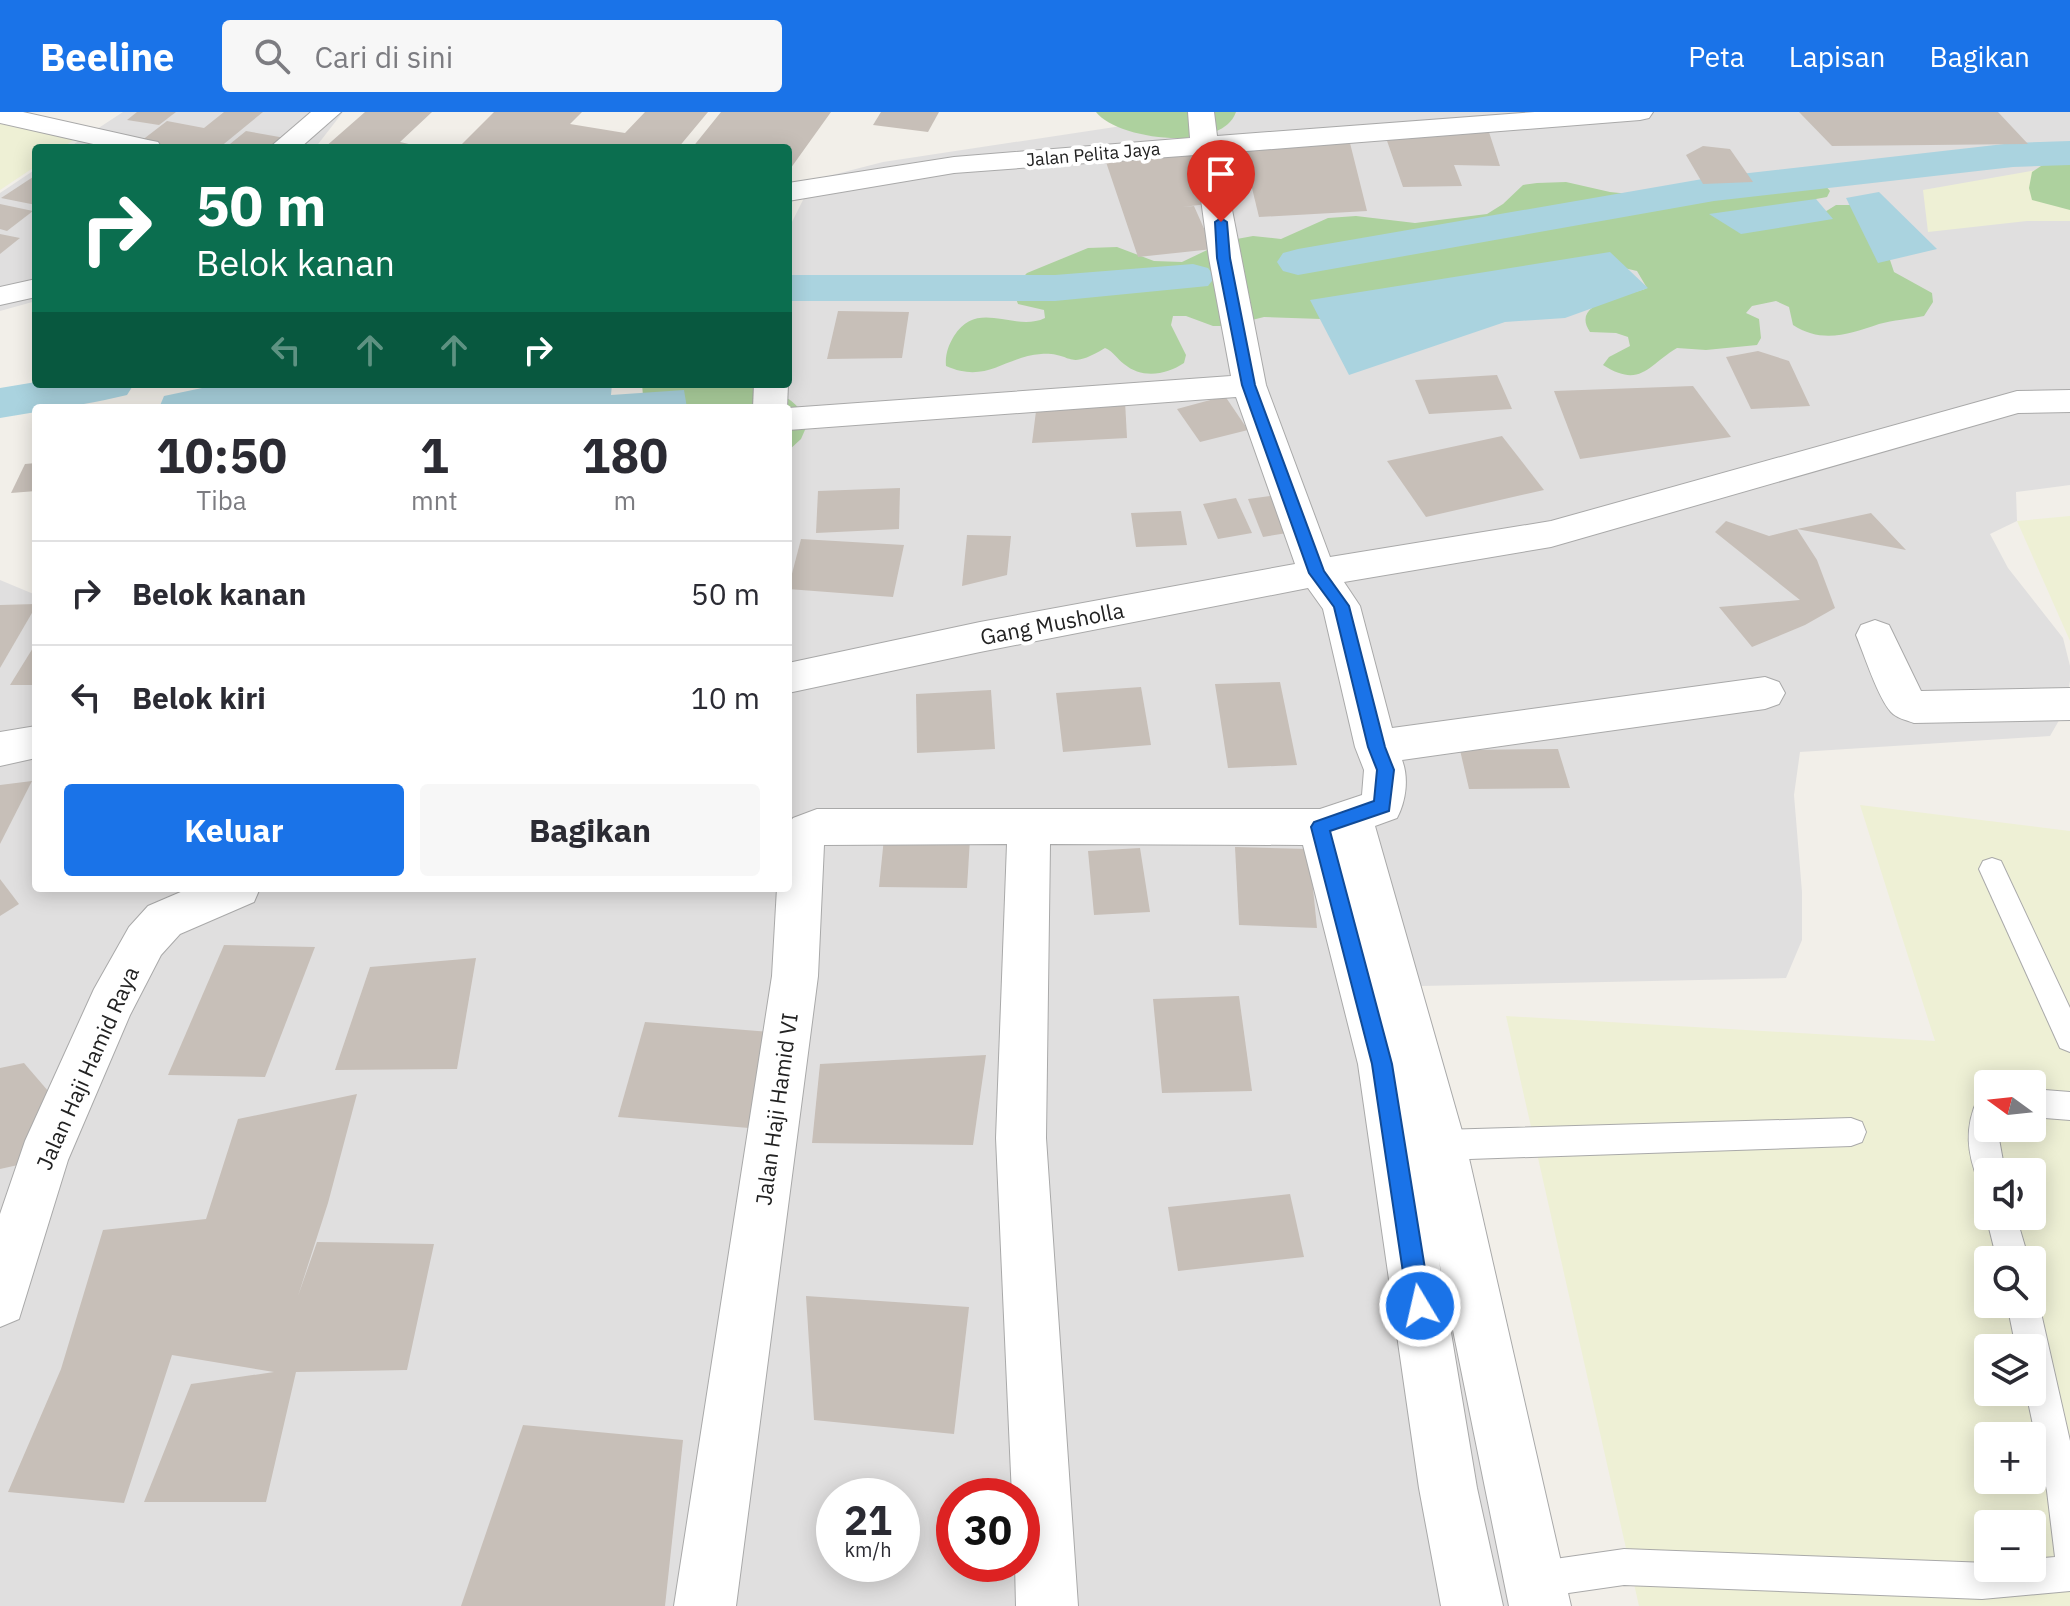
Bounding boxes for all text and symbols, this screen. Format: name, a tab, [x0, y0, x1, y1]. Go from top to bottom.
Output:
search box	[222, 20, 782, 92]
text: Beeline	[40, 32, 174, 81]
icon: search	[250, 34, 294, 78]
text: Cari di sini	[314, 37, 453, 76]
text: Peta	[1688, 38, 1745, 75]
text: Lapisan	[1789, 38, 1886, 75]
text: Bagikan	[1930, 38, 2030, 75]
street label: Jalan Pelita Jaya	[1025, 137, 1162, 171]
pin	[1187, 140, 1255, 222]
icon: arrive	[1199, 152, 1243, 196]
text: 50 m	[196, 169, 326, 241]
icon: right	[64, 176, 168, 280]
text: Belok kanan	[196, 239, 395, 286]
icon: left	[264, 328, 308, 372]
icon: ahead	[348, 328, 392, 372]
icon: ahead	[432, 328, 476, 372]
icon: right	[516, 328, 560, 372]
text: 10:50	[156, 424, 287, 486]
text: 1	[420, 424, 449, 486]
text: 180	[582, 424, 668, 486]
text: Tiba	[196, 483, 247, 517]
text: mnt	[411, 483, 458, 517]
text: m	[613, 483, 636, 517]
icon: right	[64, 571, 108, 615]
text: Belok kanan	[132, 574, 306, 613]
text: 50 m	[691, 574, 760, 613]
street label: Gang Musholla	[978, 595, 1127, 651]
icon: left	[64, 675, 108, 719]
text: Belok kiri	[132, 678, 266, 717]
text: 10 m	[691, 678, 760, 717]
button: Keluar	[64, 784, 404, 876]
button: Bagikan	[420, 784, 760, 876]
street label: Jalan Haji Hamid Raya	[29, 961, 145, 1174]
street label: Jalan Haji Hamid VI	[748, 1011, 804, 1207]
north arrow	[1974, 1070, 2046, 1142]
map controls	[1974, 1070, 2046, 1582]
button: sound	[1974, 1158, 2046, 1230]
button: search	[1974, 1246, 2046, 1318]
position arrow	[1378, 1264, 1462, 1348]
button: layers	[1974, 1334, 2046, 1406]
button: +	[1974, 1422, 2046, 1494]
speed limit sign: 30	[936, 1478, 1040, 1582]
text: 21	[844, 1494, 892, 1546]
button: −	[1974, 1510, 2046, 1582]
text: km/h	[844, 1536, 892, 1563]

